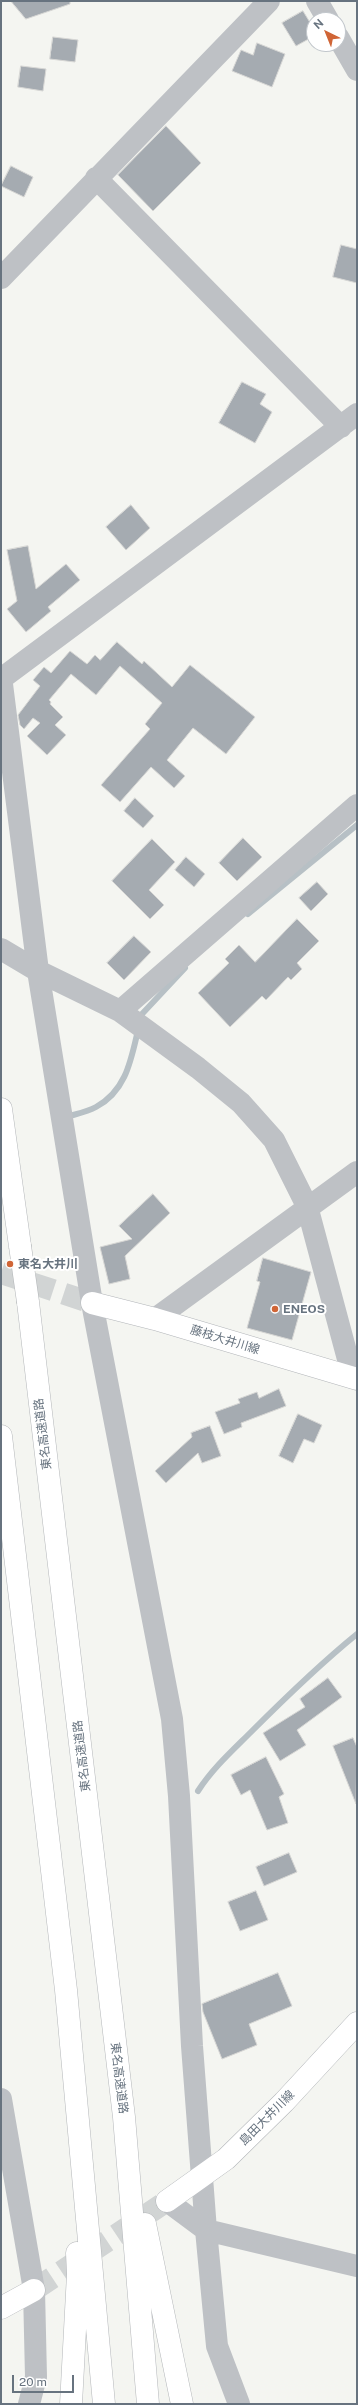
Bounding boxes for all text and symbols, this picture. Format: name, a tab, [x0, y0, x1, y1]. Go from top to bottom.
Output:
north arrow	[306, 12, 346, 52]
text: N	[311, 17, 326, 31]
place label: 東名大井川	[18, 1257, 78, 1271]
marker: 東名大井川	[5, 1259, 15, 1269]
place label: ENEOS	[283, 1302, 325, 1316]
marker: ENEOS	[270, 1304, 280, 1314]
street label: 藤枝大井川線	[188, 1323, 262, 1357]
street label: 東名高速道路	[31, 1397, 55, 1471]
street label: 東名高速道路	[70, 1719, 94, 1793]
street label: 東名高速道路	[107, 2041, 131, 2115]
street label: 島田大井川線	[236, 2087, 298, 2149]
scale bar	[14, 2367, 76, 2393]
text: 20 m	[19, 2375, 47, 2389]

